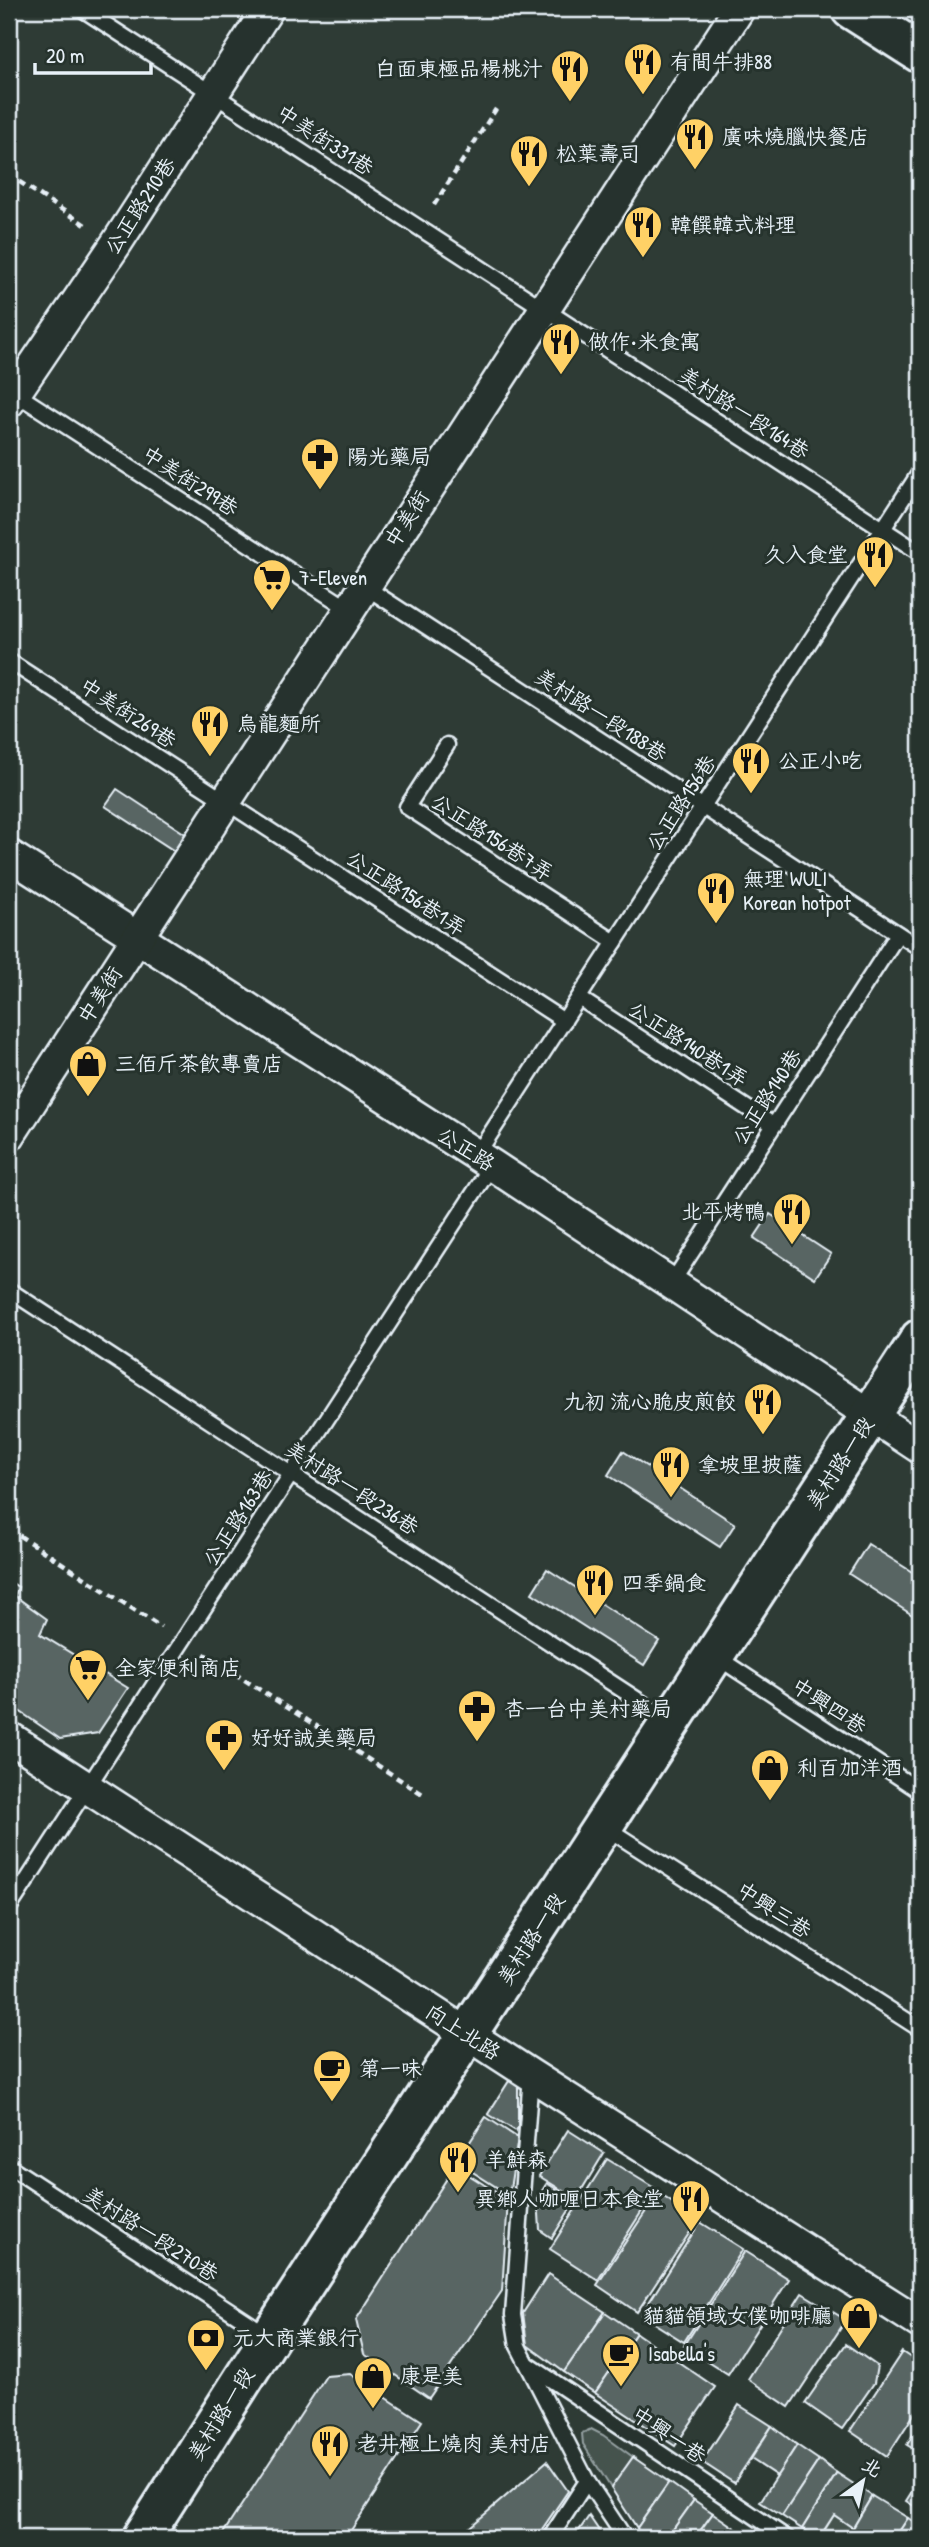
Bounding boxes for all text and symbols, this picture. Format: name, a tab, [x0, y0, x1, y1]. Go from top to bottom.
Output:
scale bar	[35, 32, 150, 76]
text: 20 m	[46, 41, 84, 70]
restaurant icon: 有間牛排88	[622, 41, 664, 96]
place label: 有間牛排88	[670, 47, 772, 76]
restaurant icon: 白面東極品楊桃汁	[549, 48, 591, 103]
place label: 白面東極品楊桃汁	[375, 54, 543, 83]
street label: 中美街331巷	[271, 97, 379, 182]
restaurant icon: 廣味燒臘快餐店	[674, 116, 716, 171]
place label: 廣味燒臘快餐店	[722, 122, 869, 151]
restaurant icon: 松葉壽司	[508, 133, 550, 188]
place label: 松葉壽司	[556, 139, 640, 168]
street label: 公正路210巷	[97, 151, 182, 260]
restaurant icon: 韓饌韓式料理	[622, 204, 664, 259]
place label: 韓饌韓式料理	[670, 210, 796, 239]
restaurant icon: 做作•米食寓	[540, 321, 582, 376]
place label: 做作•米食寓	[588, 327, 700, 356]
street label: 美村路一段164巷	[674, 360, 815, 466]
pharmacy icon: 陽光藥局	[299, 436, 341, 491]
street label: 中美街299巷	[137, 439, 244, 522]
place label: 陽光藥局	[347, 442, 431, 471]
street label: 中美街	[377, 484, 436, 553]
restaurant icon: 久入食堂	[854, 534, 896, 589]
place label: 久入食堂	[764, 540, 848, 569]
supermarket icon: 7-Eleven	[251, 557, 293, 612]
place label: 7-Eleven	[299, 563, 367, 592]
street label: 美村路一段188巷	[530, 661, 673, 768]
street label: 中美街269巷	[74, 670, 182, 755]
restaurant icon: 烏龍麵所	[189, 703, 231, 758]
place label: 烏龍麵所	[237, 709, 321, 738]
restaurant icon: 公正小吃	[730, 740, 772, 795]
place label: 公正小吃	[778, 746, 862, 775]
street label: 公正路156巷	[639, 749, 722, 856]
street label: 公正路156巷7弄	[426, 786, 559, 887]
street label: 公正路156巷1弄	[341, 843, 472, 942]
place label: 無理 WULI Korean hotpot	[743, 864, 851, 917]
restaurant icon: 無理 WULI Korean hotpot	[695, 870, 737, 925]
street label: 中美街	[70, 960, 129, 1029]
street label: 公正路140巷1弄	[623, 994, 754, 1093]
shop icon: 三佰斤茶飲專賣店	[67, 1043, 109, 1098]
street label: 公正路140巷	[725, 1043, 808, 1150]
place label: 三佰斤茶飲專賣店	[115, 1049, 283, 1078]
street label: 公正路	[432, 1120, 501, 1178]
restaurant icon: 北平烤鴨	[771, 1191, 813, 1246]
place label: 北平烤鴨	[681, 1197, 765, 1226]
restaurant icon: 九初 流心脆皮煎餃	[742, 1381, 784, 1436]
place label: 九初 流心脆皮煎餃	[563, 1387, 736, 1416]
street label: 美村路一段	[799, 1411, 880, 1515]
street label: 美村路一段236巷	[280, 1434, 425, 1542]
restaurant icon: 拿坡里披薩	[650, 1444, 692, 1499]
place label: 拿坡里披薩	[698, 1450, 803, 1479]
street label: 公正路163巷	[196, 1464, 280, 1572]
restaurant icon: 四季鍋食	[574, 1562, 616, 1617]
place label: 四季鍋食	[622, 1568, 706, 1597]
supermarket icon: 全家便利商店	[67, 1647, 109, 1702]
place label: 全家便利商店	[115, 1653, 241, 1682]
street label: 中興四巷	[786, 1671, 872, 1741]
pharmacy icon: 杏一台中美村藥局	[456, 1688, 498, 1743]
place label: 杏一台中美村藥局	[504, 1694, 672, 1723]
pharmacy icon: 好好誠美藥局	[203, 1717, 245, 1772]
place label: 好好誠美藥局	[251, 1723, 377, 1752]
shop icon: 利百加洋酒	[749, 1747, 791, 1802]
place label: 利百加洋酒	[797, 1753, 902, 1782]
street label: 中興三巷	[731, 1875, 817, 1945]
street label: 美村路一段	[490, 1887, 571, 1991]
street label: 向上北路	[420, 1997, 506, 2067]
cafe icon: 第一味	[311, 2048, 353, 2103]
place label: 第一味	[359, 2054, 422, 2083]
restaurant icon: 羊鮮森	[437, 2139, 479, 2194]
place label: 羊鮮森	[485, 2145, 548, 2174]
restaurant icon: 異鄉人咖喱日本食堂	[670, 2178, 712, 2233]
street label: 美村路一段270巷	[78, 2179, 224, 2288]
place label: 異鄉人咖喱日本食堂	[475, 2184, 664, 2213]
shop icon: 貓貓領域女僕咖啡廳	[838, 2295, 880, 2350]
place label: 貓貓領域女僕咖啡廳	[643, 2301, 832, 2330]
bank icon: 元大商業銀行	[185, 2317, 227, 2372]
place label: 元大商業銀行	[233, 2323, 359, 2352]
cafe icon: Isabella's	[600, 2333, 642, 2388]
place label: Isabella's	[648, 2339, 715, 2368]
shop icon: 康是美	[352, 2355, 394, 2410]
place label: 康是美	[400, 2361, 463, 2390]
street label: 美村路一段	[180, 2362, 261, 2466]
street label: 中興一巷	[626, 2399, 712, 2470]
restaurant icon: 老井極上燒肉 美村店	[309, 2423, 351, 2478]
place label: 老井極上燒肉 美村店	[357, 2429, 551, 2458]
north arrow	[828, 2446, 898, 2516]
text: 北	[857, 2451, 887, 2483]

